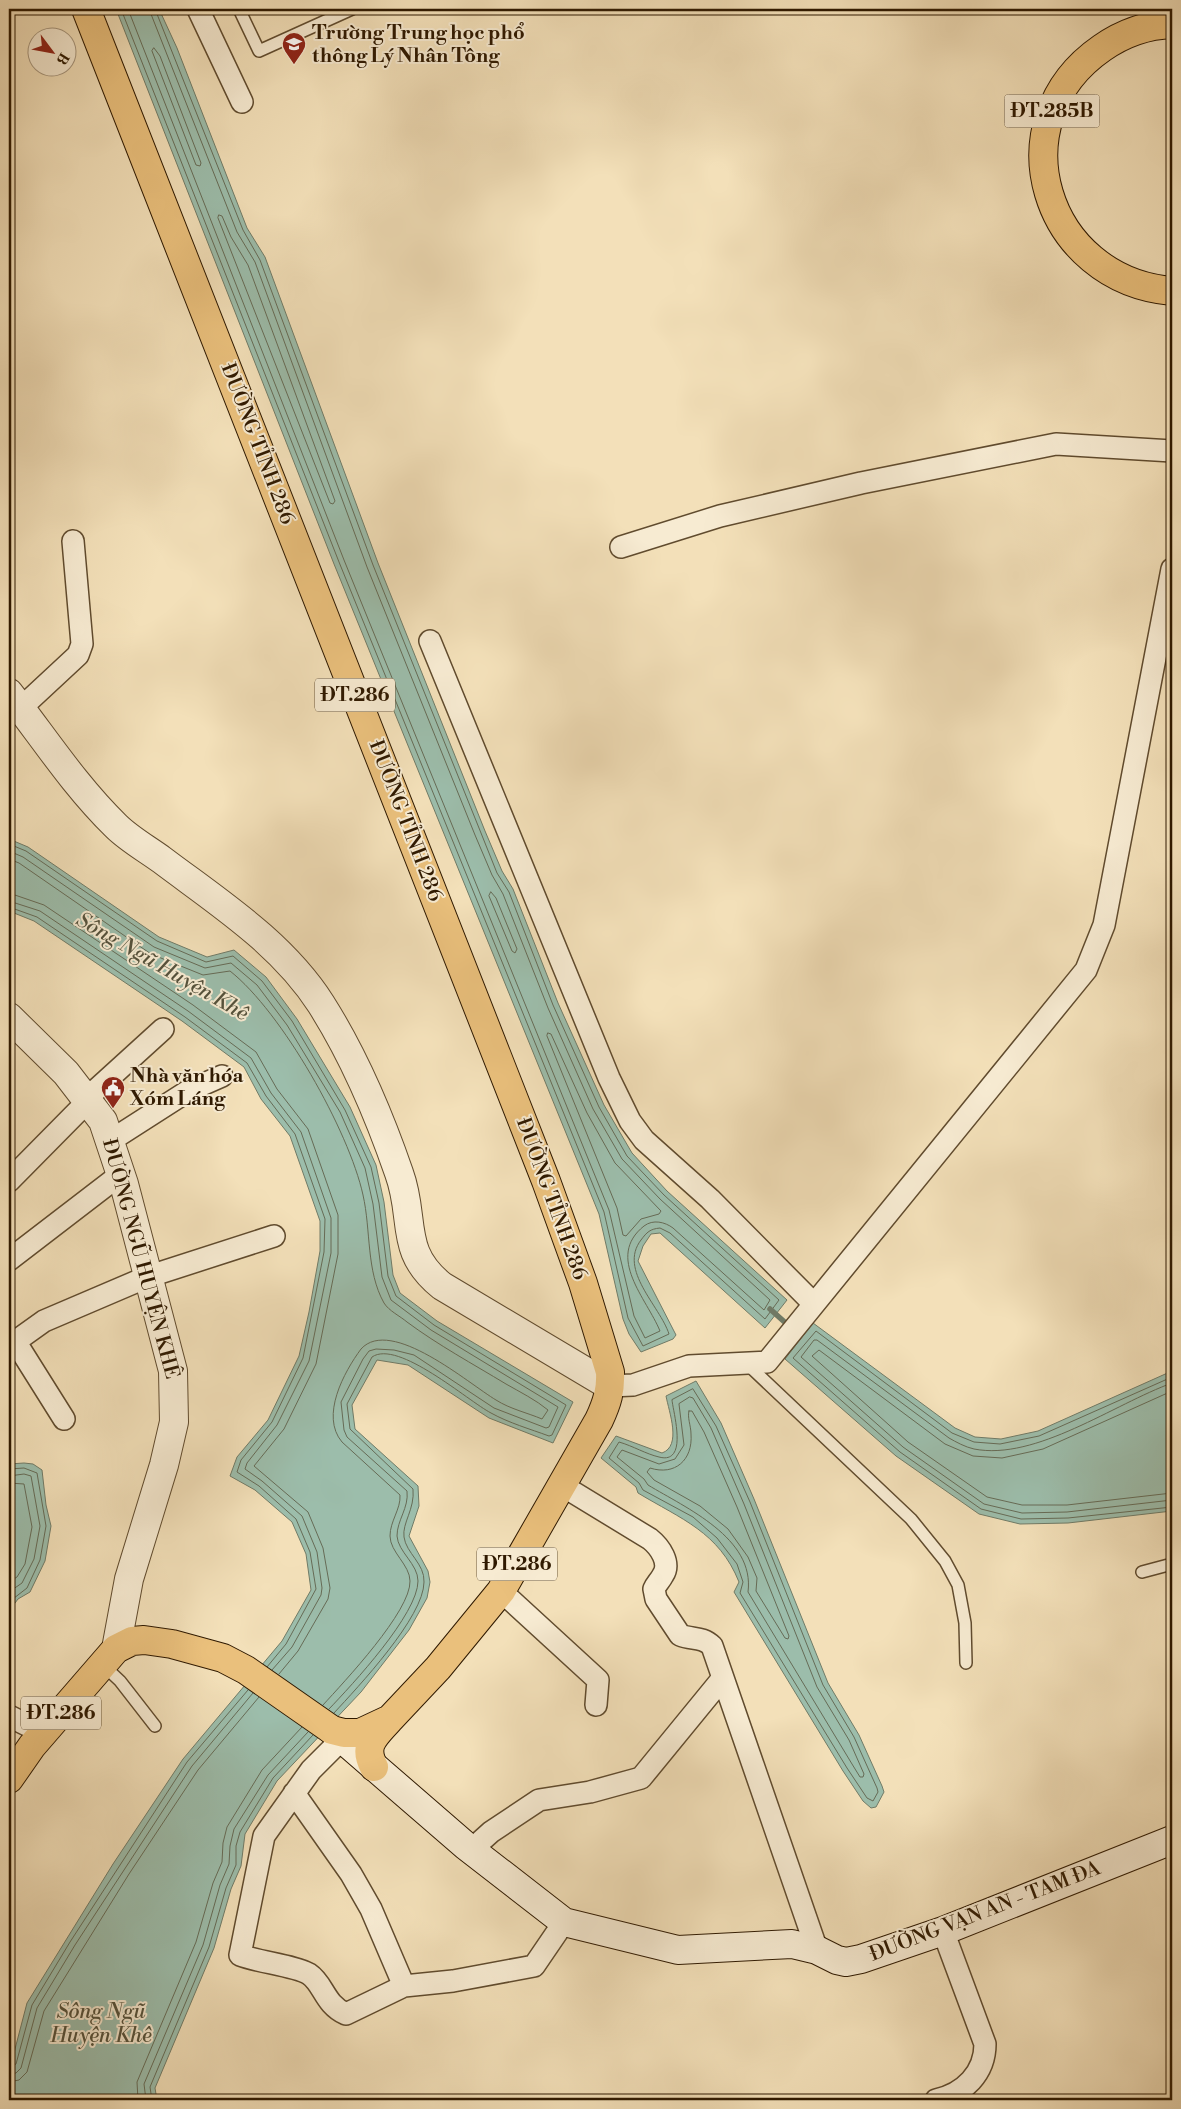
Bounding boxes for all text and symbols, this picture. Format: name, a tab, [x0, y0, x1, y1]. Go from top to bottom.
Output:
place label: Trường Trung học phổ thông Lý Nhân Tông	[312, 21, 525, 69]
north arrow	[28, 28, 78, 78]
school or university icon: Trường Trung học phổ thông Lý Nhân Tông	[281, 31, 307, 65]
text: B	[52, 49, 73, 68]
road number: ĐT.285B	[1004, 94, 1100, 128]
street label: ĐƯỜNG TỈNH 286	[215, 359, 300, 528]
road number: ĐT.286	[315, 678, 395, 712]
street label: ĐƯỜNG TỈNH 286	[363, 736, 448, 905]
water label: Sông Ngũ Huyện Khê	[71, 907, 253, 1027]
place label: Nhà văn hóa Xóm Láng	[129, 1064, 244, 1112]
public building icon: Nhà văn hóa Xóm Láng	[100, 1075, 126, 1109]
street label: ĐƯỜNG TỈNH 286	[510, 1114, 593, 1284]
street label: ĐƯỜNG NGŨ HUYỆN KHÊ	[96, 1136, 186, 1382]
road number: ĐT.286	[477, 1548, 557, 1580]
road number: ĐT.286	[21, 1696, 101, 1730]
street label: ĐƯỜNG VẠN AN - TAM ĐA	[866, 1855, 1105, 1968]
water label: Sông Ngũ Huyện Khê	[49, 1999, 152, 2049]

